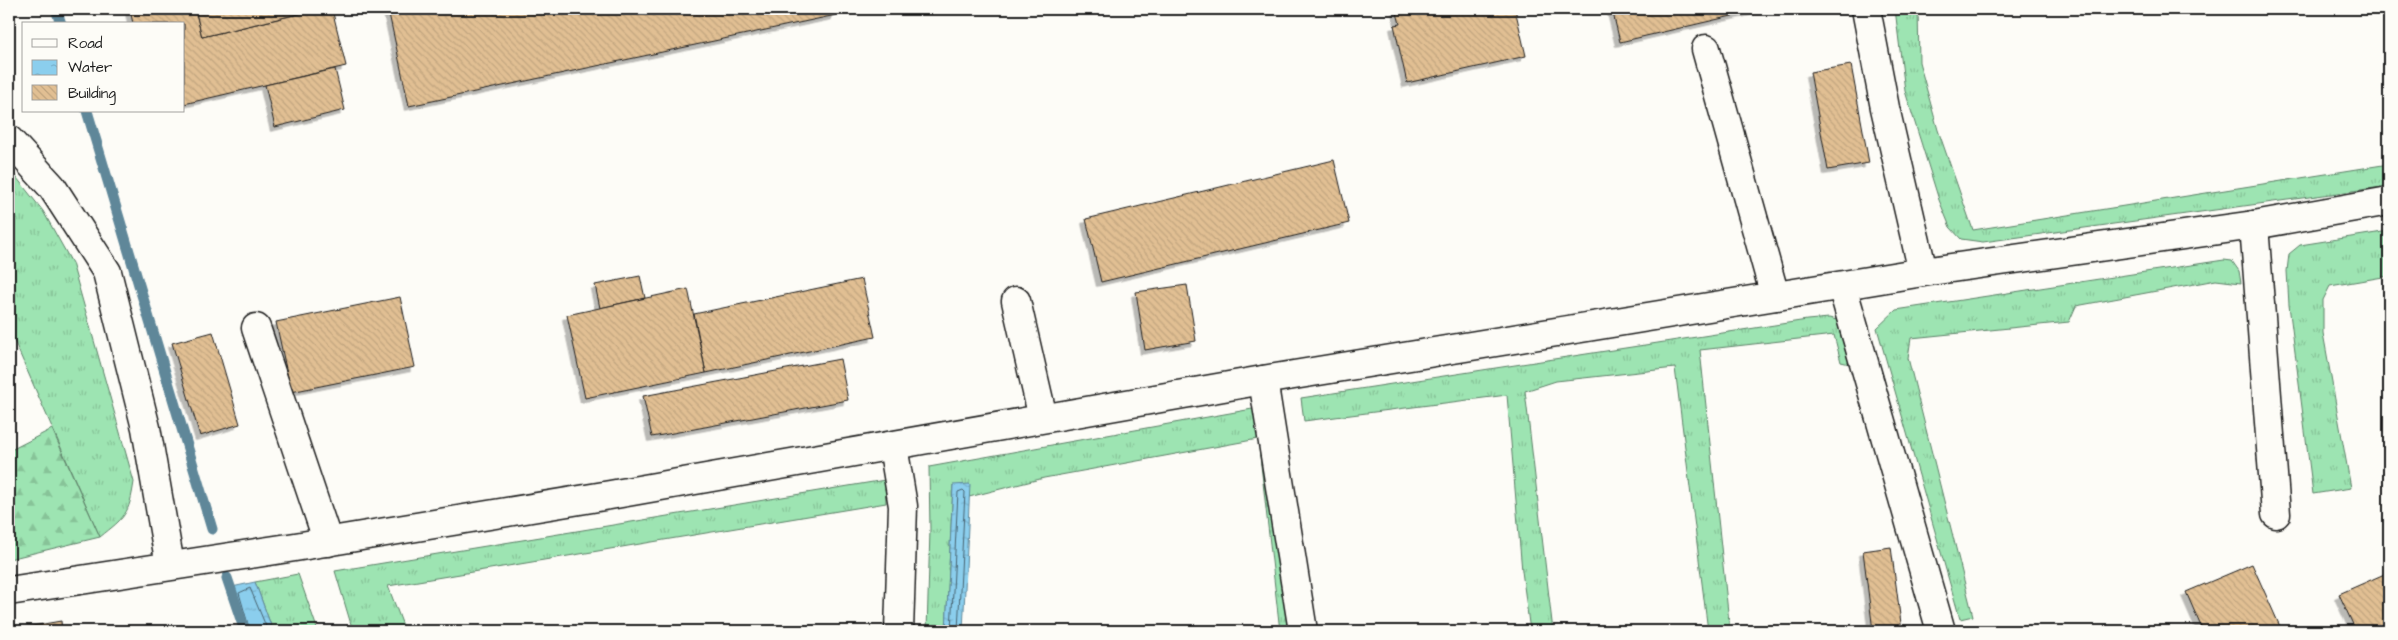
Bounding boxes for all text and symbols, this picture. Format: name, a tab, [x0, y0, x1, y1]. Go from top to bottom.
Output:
legend	[22, 22, 185, 112]
text: Road	[68, 33, 103, 54]
text: Water	[68, 57, 112, 78]
text: Building	[68, 83, 116, 105]

